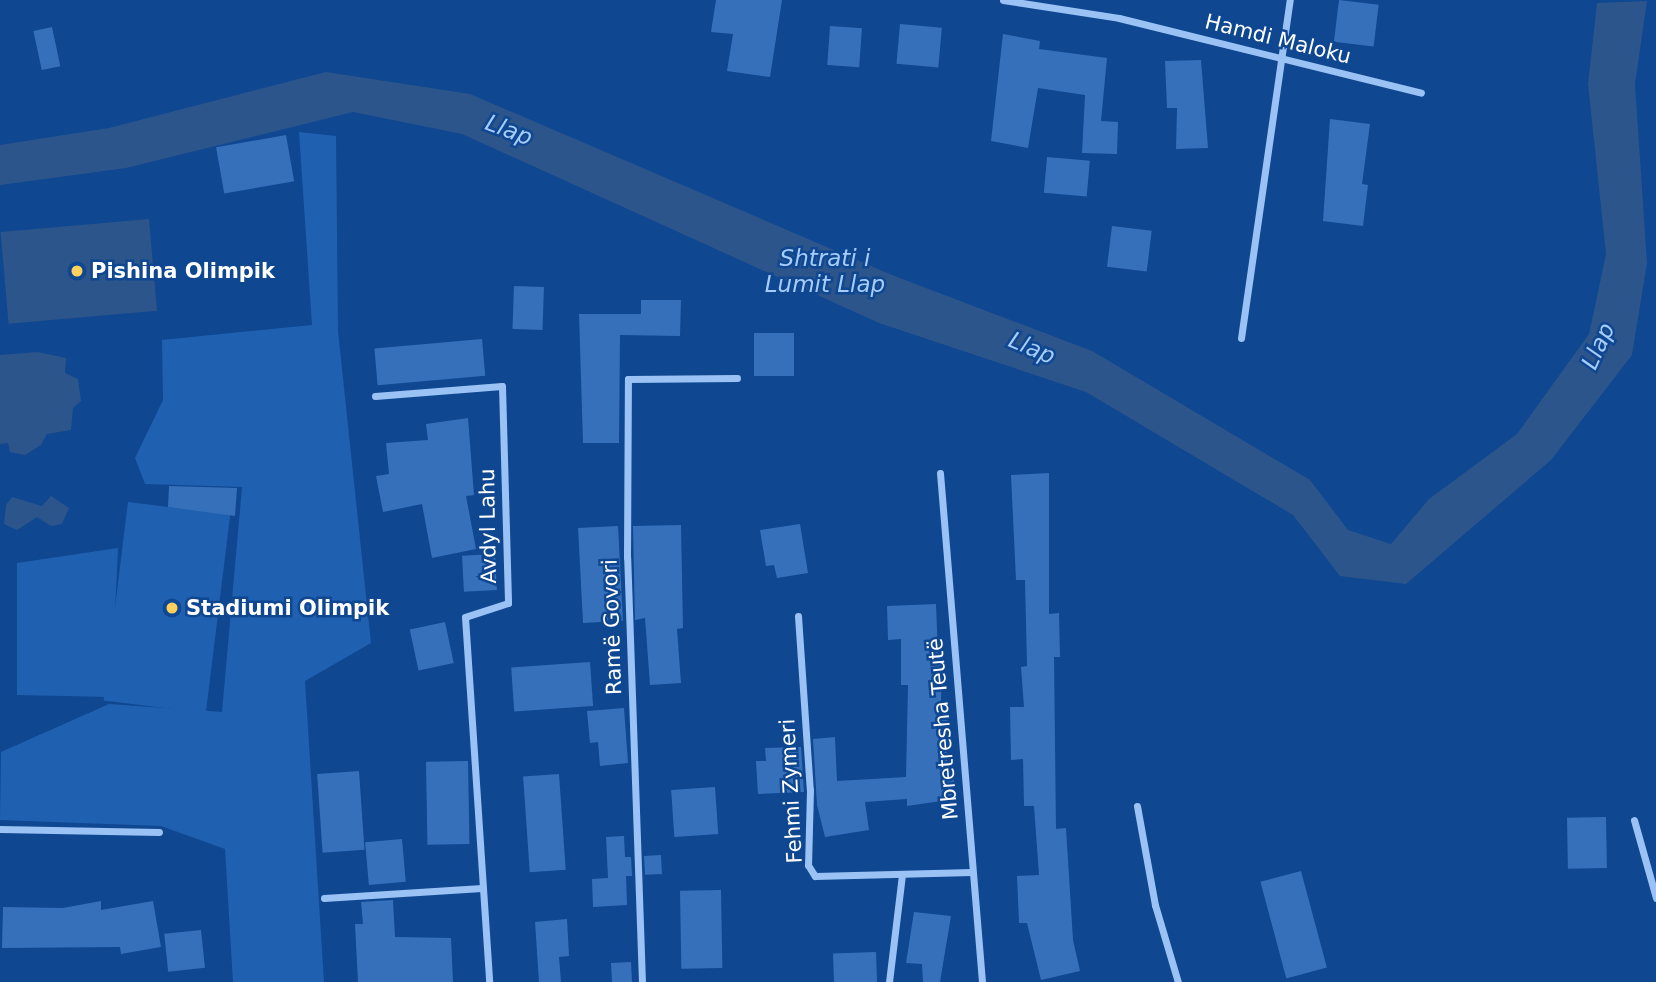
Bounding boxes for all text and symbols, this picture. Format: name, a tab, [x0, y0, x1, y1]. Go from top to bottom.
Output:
street label: Hamdi Maloku	[1202, 9, 1354, 69]
water label: Llap	[482, 109, 536, 151]
water label: Shtrati i Lumit Llap	[765, 244, 885, 298]
place label: Pishina Olimpik	[91, 258, 275, 284]
marker: Pishina Olimpik	[69, 263, 85, 279]
water label: Llap	[1576, 319, 1620, 373]
water label: Llap	[1005, 326, 1059, 370]
street label: Avdyl Lahu	[474, 468, 502, 584]
street label: Ramë Govori	[597, 559, 627, 695]
place label: Stadiumi Olimpik	[186, 595, 389, 621]
marker: Stadiumi Olimpik	[164, 600, 180, 616]
street label: Mbretresha Teutë	[923, 637, 963, 821]
street label: Fehmi Zymeri	[775, 718, 807, 864]

